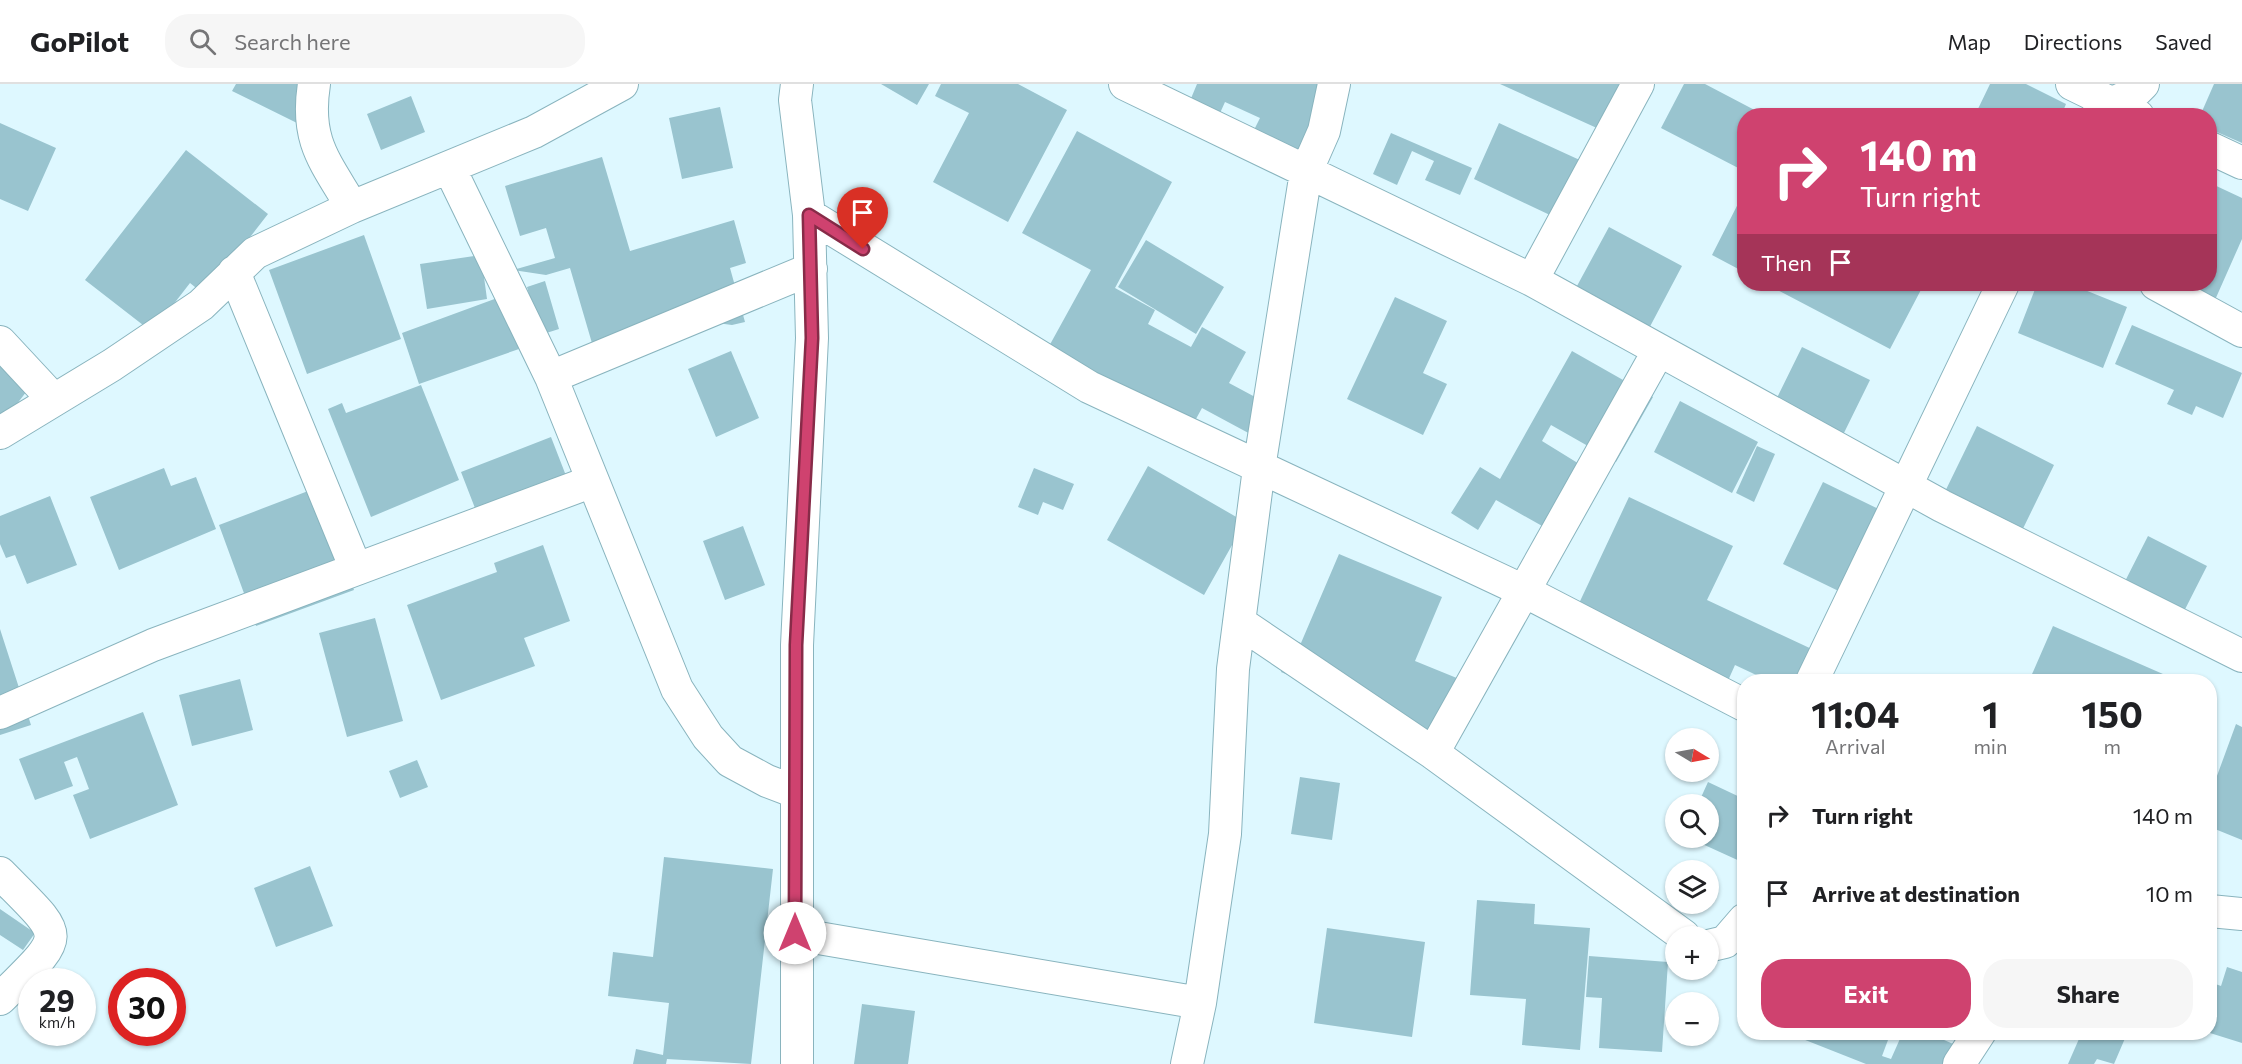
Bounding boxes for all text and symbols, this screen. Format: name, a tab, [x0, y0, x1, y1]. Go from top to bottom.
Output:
search box	[165, 14, 585, 68]
text: GoPilot	[30, 24, 129, 58]
icon: search	[186, 25, 219, 58]
text: Search here	[234, 28, 351, 55]
text: Map	[1948, 29, 1991, 54]
text: Directions	[2024, 29, 2122, 54]
text: Saved	[2155, 29, 2212, 54]
text: 140 m	[1860, 128, 1977, 180]
icon: right	[1761, 132, 1839, 210]
text: Turn right	[1860, 180, 1980, 213]
pin	[837, 187, 888, 249]
icon: arrive	[846, 196, 879, 229]
icon: arrive	[1824, 246, 1857, 279]
text: Then	[1761, 249, 1812, 276]
text: 11:04	[1811, 691, 1899, 735]
text: 1	[1982, 691, 1999, 735]
text: 150	[2082, 691, 2143, 735]
north arrow	[1665, 728, 1719, 782]
map controls	[1665, 728, 1719, 1046]
text: Arrival	[1825, 734, 1885, 758]
text: min	[1973, 734, 2007, 758]
text: m	[2103, 734, 2121, 758]
button: search	[1665, 794, 1719, 848]
icon: right	[1761, 799, 1794, 832]
text: Turn right	[1812, 802, 1913, 829]
text: 140 m	[2133, 802, 2193, 829]
button: layers	[1665, 860, 1719, 914]
icon: arrive	[1761, 877, 1794, 910]
text: Arrive at destination	[1812, 880, 2020, 907]
text: 10 m	[2146, 880, 2193, 907]
position arrow	[763, 901, 827, 965]
button: +	[1665, 926, 1719, 980]
button: Exit	[1761, 959, 1971, 1028]
button: Share	[1983, 959, 2193, 1028]
speed limit sign: 30	[108, 968, 186, 1046]
text: 29	[39, 981, 75, 1018]
button: −	[1665, 992, 1719, 1046]
text: km/h	[39, 1013, 75, 1031]

